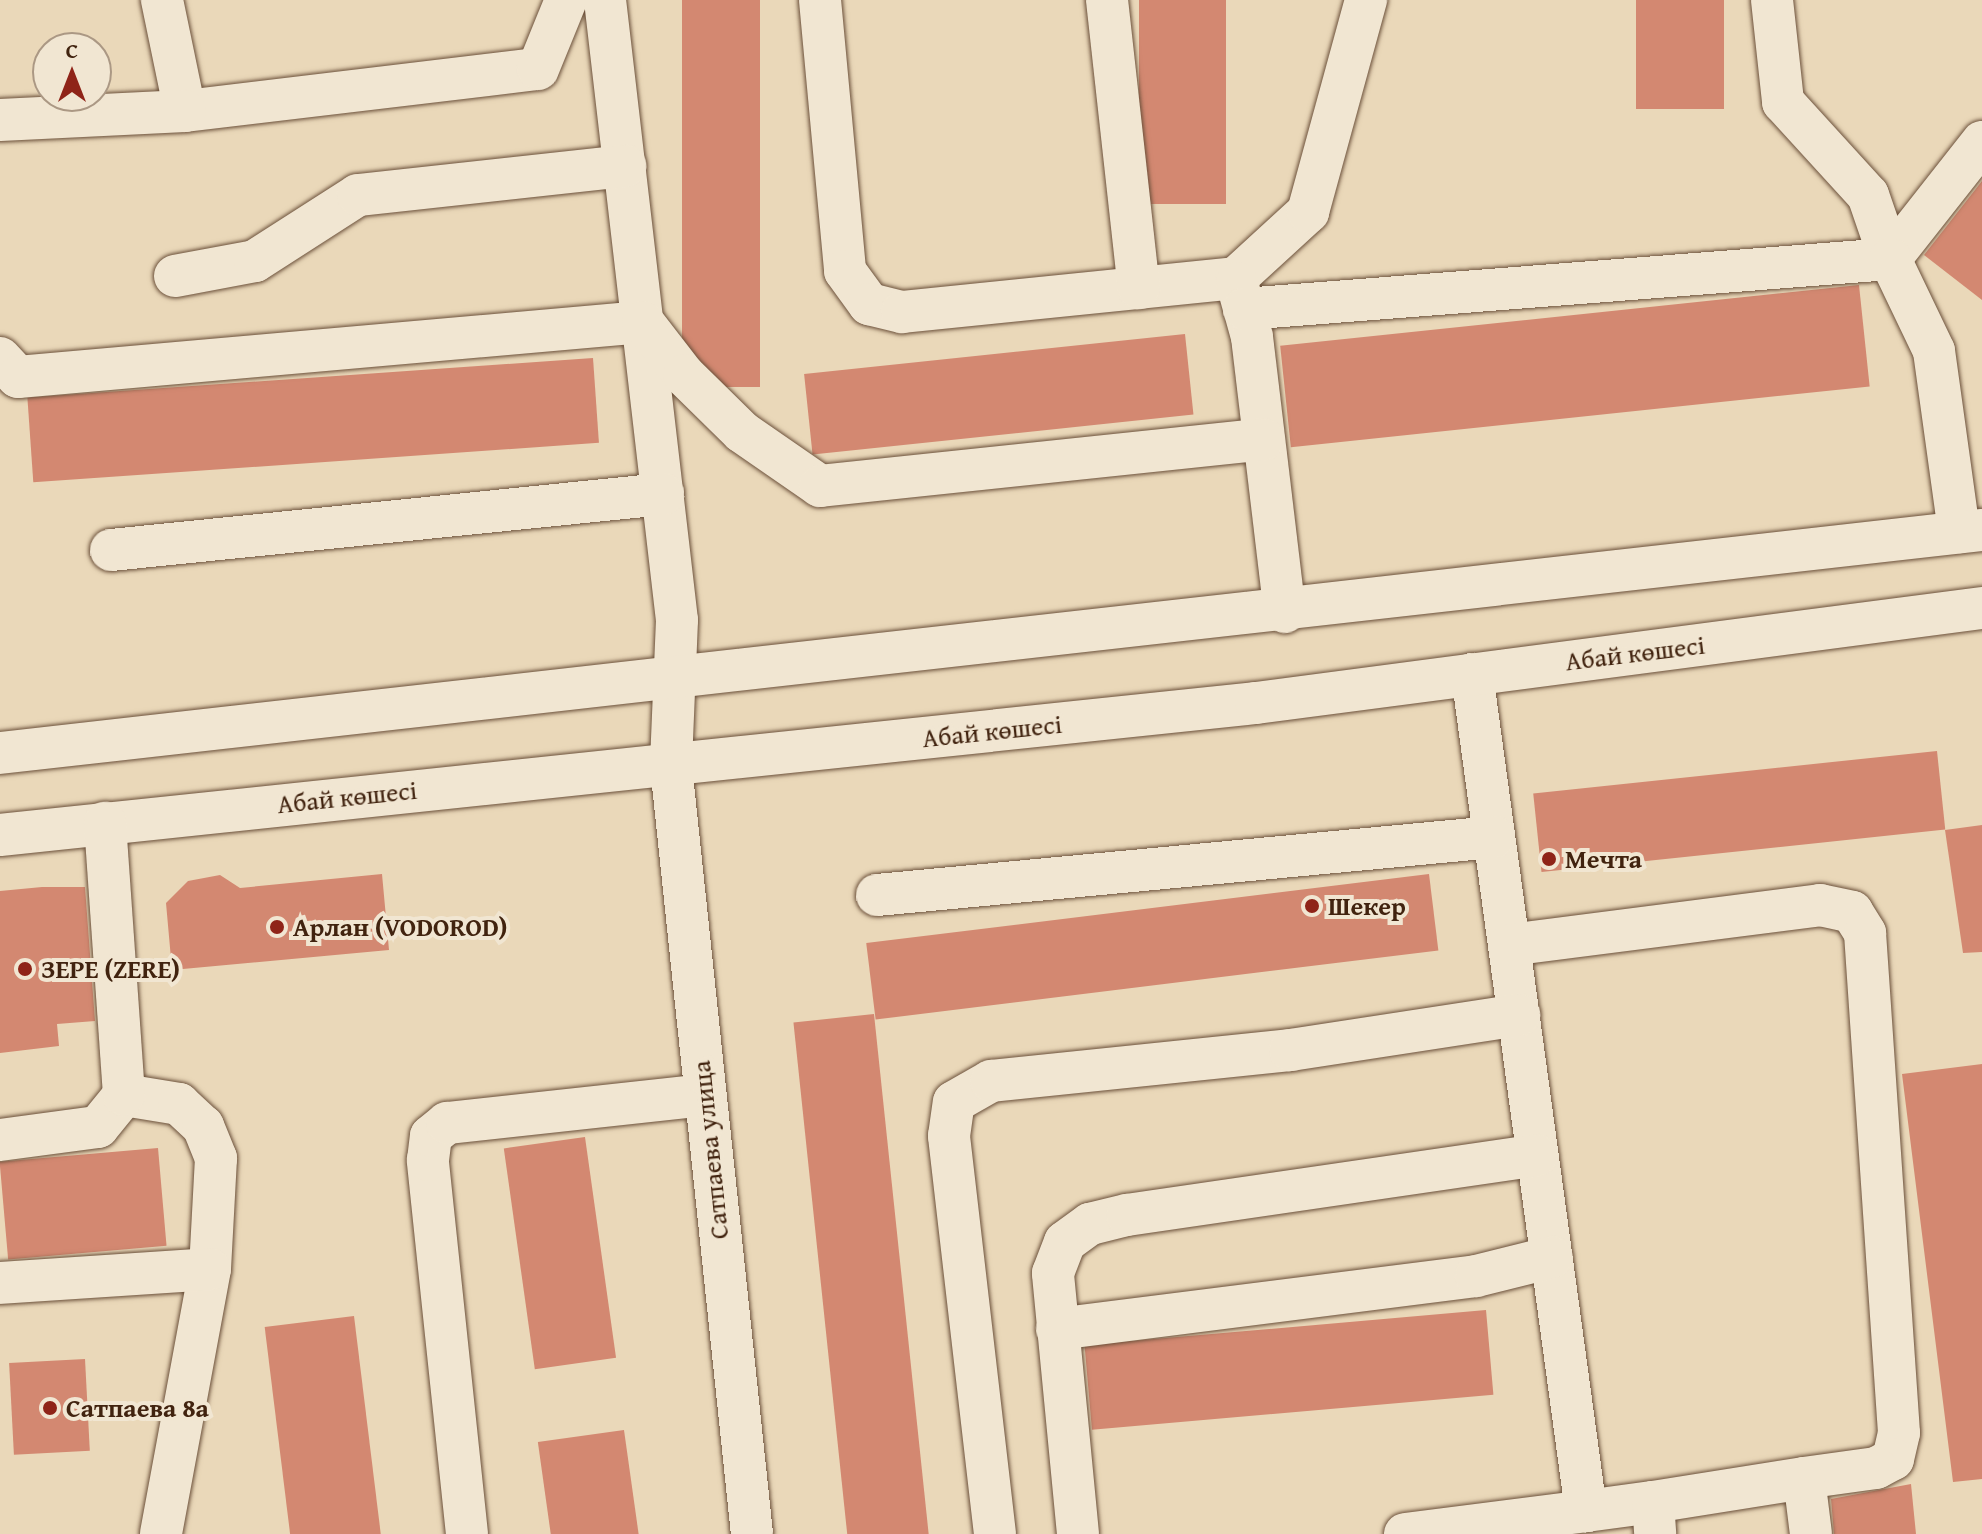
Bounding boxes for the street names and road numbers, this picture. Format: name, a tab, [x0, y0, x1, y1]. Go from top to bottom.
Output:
street label: Абай көшесі	[1564, 629, 1706, 677]
street label: Абай көшесі	[921, 708, 1063, 754]
street label: Абай көшесі	[276, 774, 418, 820]
street label: Сатпаева улица	[685, 1059, 735, 1241]

